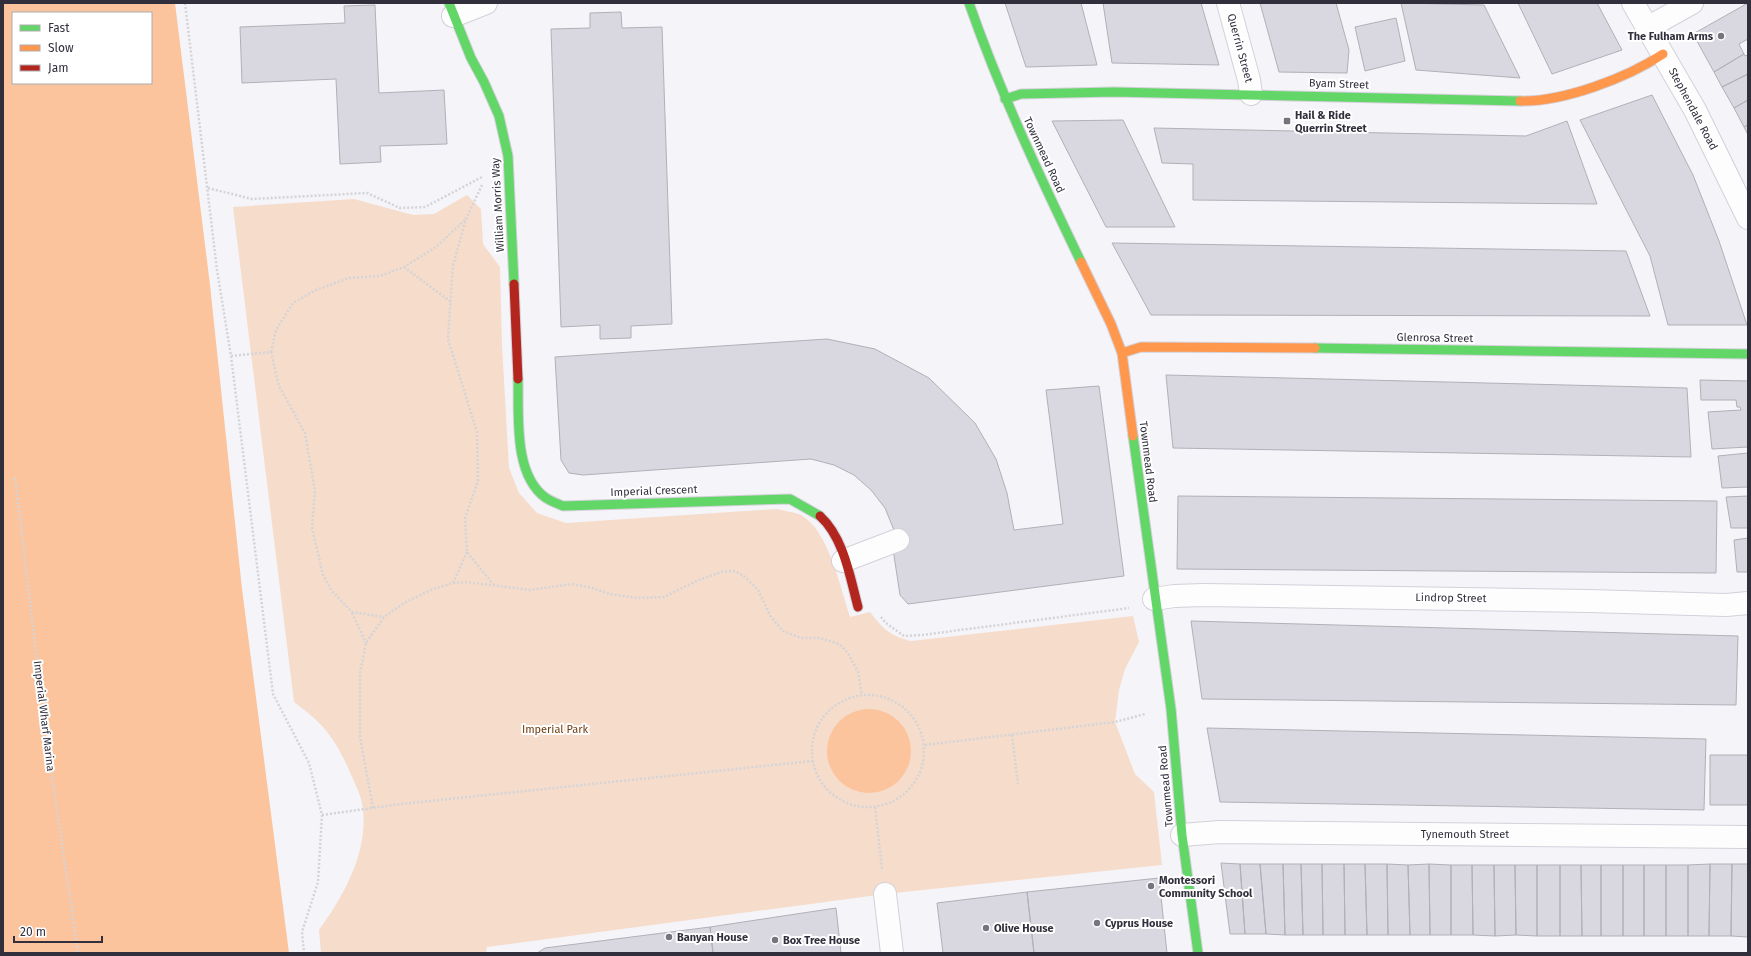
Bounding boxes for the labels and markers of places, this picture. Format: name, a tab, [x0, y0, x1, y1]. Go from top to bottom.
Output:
place label: The Fulham Arms	[1628, 30, 1714, 43]
marker: The Fulham Arms	[1716, 31, 1726, 41]
place label: Hail & Ride Querrin Street	[1295, 109, 1368, 135]
marker: Hail & Ride Querrin Street	[1282, 116, 1292, 126]
place label: Montessori Community School	[1159, 874, 1253, 900]
marker: Montessori Community School	[1146, 881, 1156, 891]
place label: Cyprus House	[1105, 917, 1173, 930]
marker: Cyprus House	[1092, 918, 1102, 928]
place label: Olive House	[994, 922, 1054, 935]
marker: Olive House	[981, 923, 991, 933]
place label: Banyan House	[677, 931, 748, 944]
marker: Banyan House	[664, 932, 674, 942]
place label: Box Tree House	[783, 934, 860, 947]
marker: Box Tree House	[770, 935, 780, 945]

